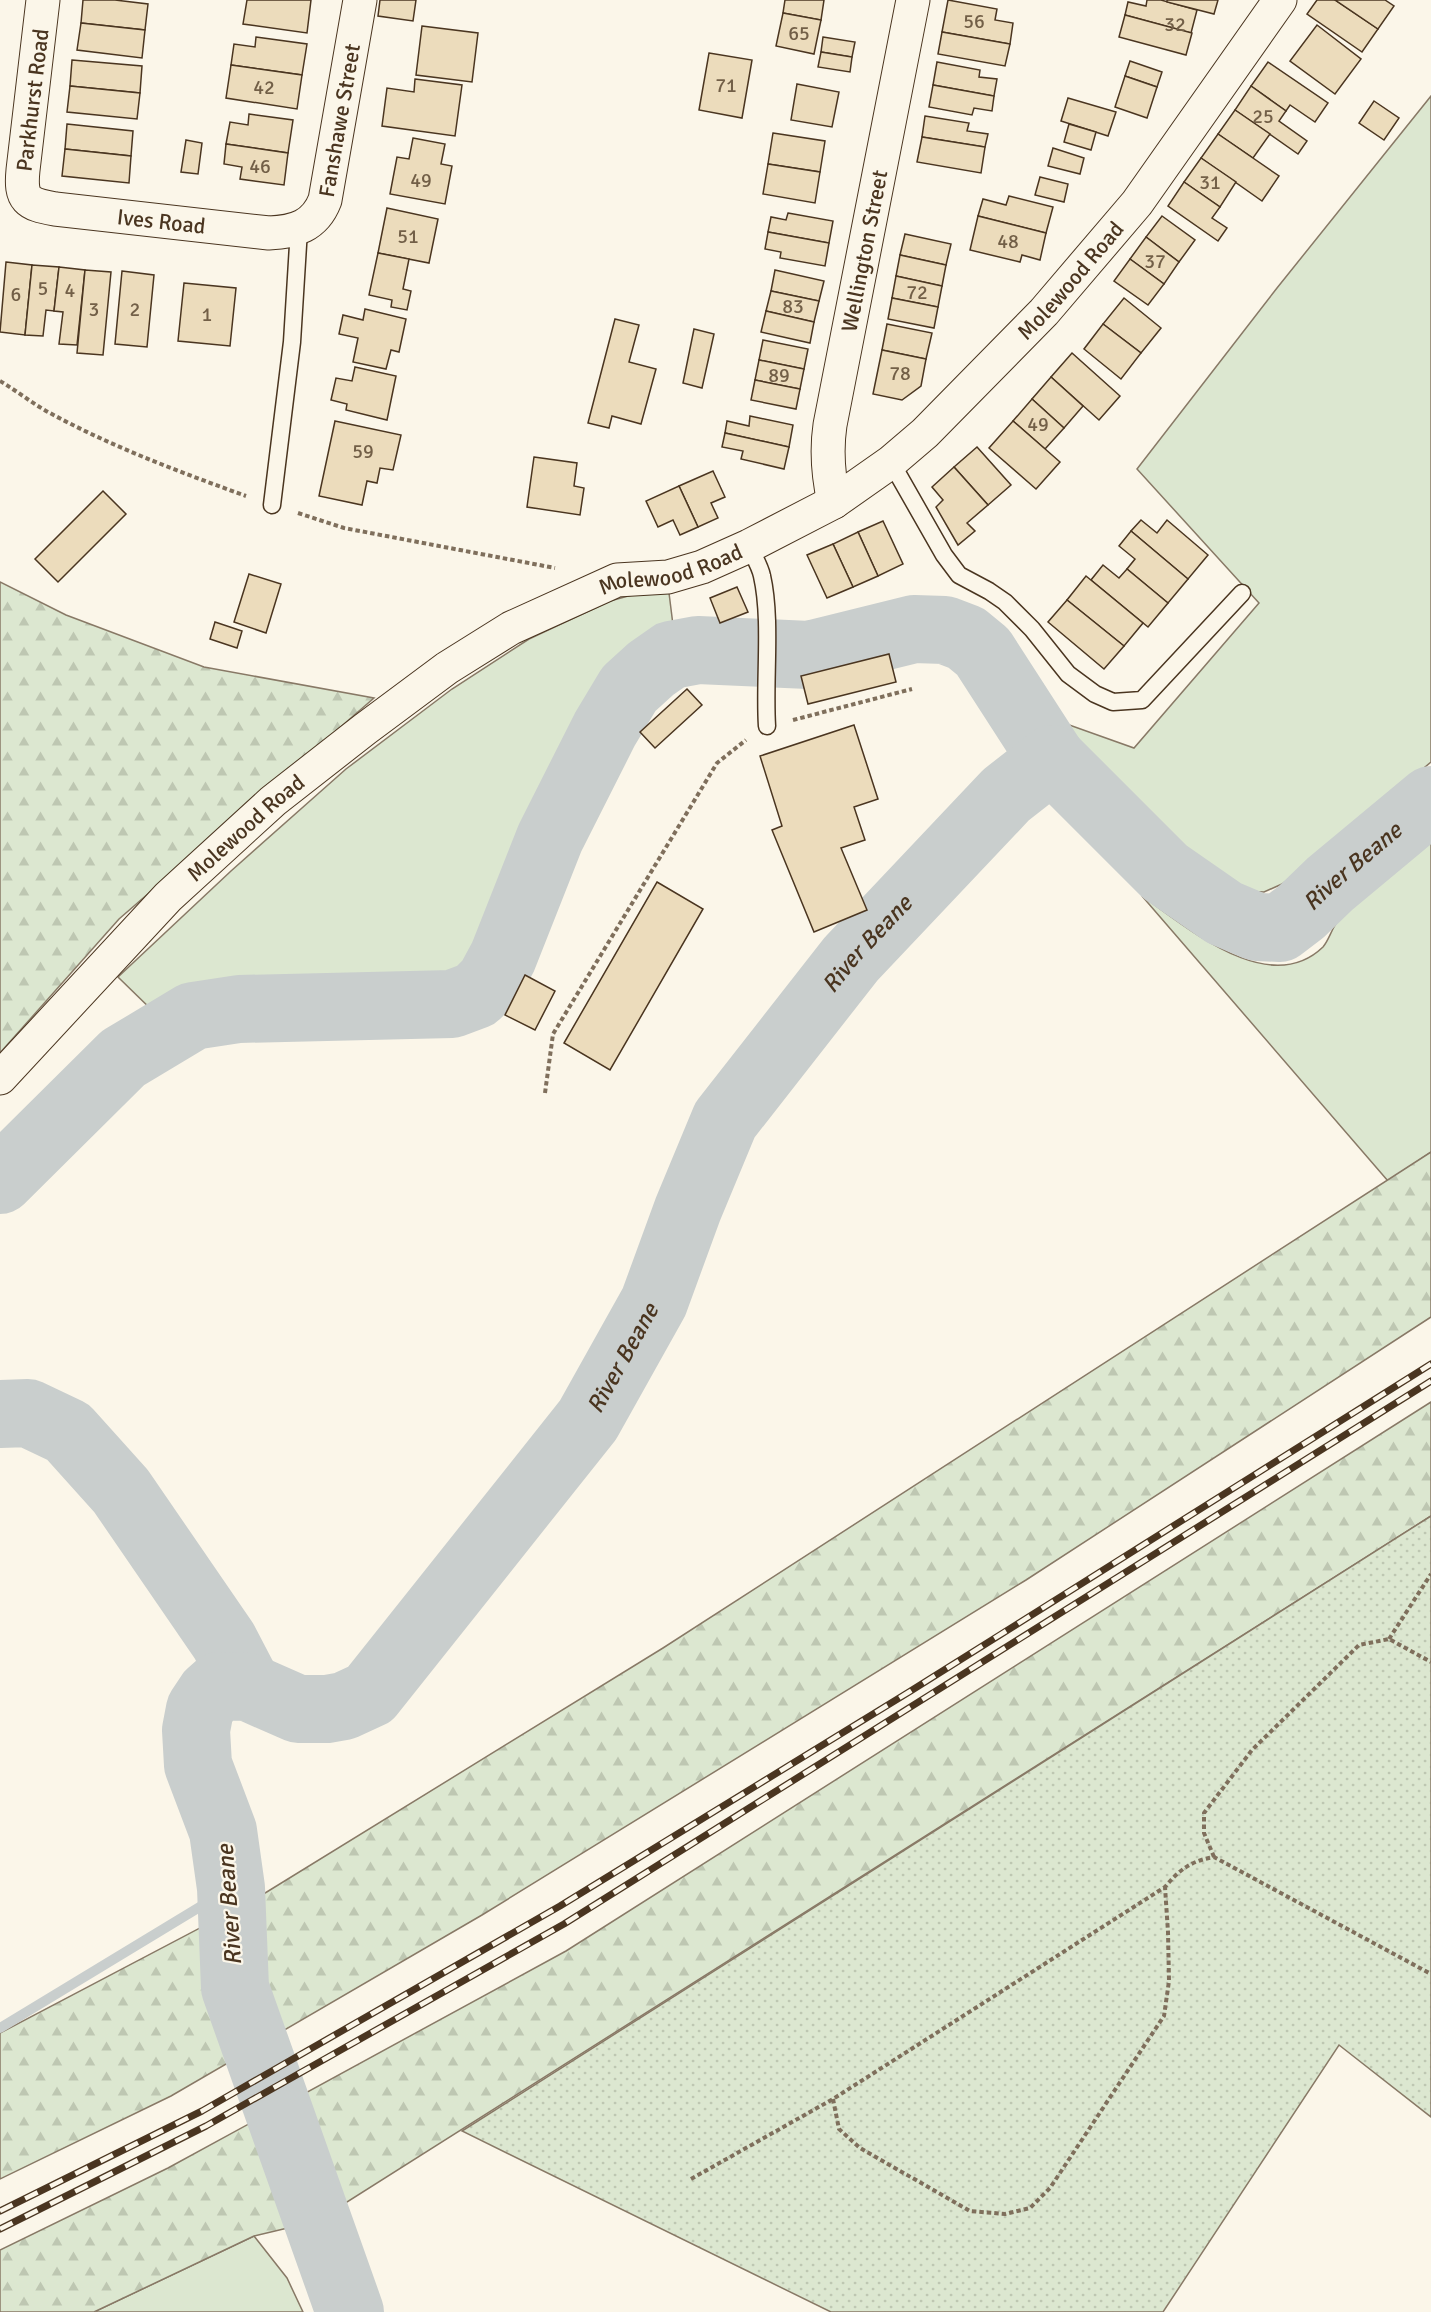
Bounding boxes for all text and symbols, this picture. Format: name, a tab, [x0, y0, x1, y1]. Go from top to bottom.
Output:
house number: 56	[963, 9, 985, 34]
house number: 32	[1164, 12, 1186, 37]
house number: 65	[788, 21, 810, 46]
street label: Parkhurst Road	[10, 27, 55, 173]
street label: Fanshawe Street	[313, 41, 366, 199]
house number: 71	[715, 73, 737, 98]
house number: 42	[253, 75, 275, 100]
house number: 25	[1252, 104, 1274, 129]
house number: 46	[249, 154, 271, 179]
street label: Wellington Street	[836, 167, 894, 334]
house number: 49	[410, 168, 432, 193]
house number: 31	[1199, 170, 1221, 195]
street label: Ives Road	[116, 203, 207, 240]
street label: Molewood Road	[1012, 216, 1130, 345]
house number: 51	[397, 224, 419, 249]
house number: 48	[997, 229, 1019, 254]
house number: 37	[1144, 249, 1166, 274]
house number: 5	[38, 276, 48, 301]
house number: 4	[65, 278, 76, 303]
house number: 72	[906, 280, 928, 305]
house number: 6	[11, 282, 21, 307]
house number: 83	[782, 294, 804, 319]
house number: 3	[89, 297, 99, 322]
house number: 2	[130, 297, 140, 322]
house number: 1	[202, 302, 212, 327]
house number: 78	[889, 361, 911, 386]
house number: 89	[768, 363, 790, 388]
house number: 49	[1027, 412, 1049, 437]
house number: 59	[352, 439, 374, 464]
street label: Molewood Road	[594, 538, 747, 601]
street label: Molewood Road	[181, 769, 310, 887]
water label: River Beane	[1296, 815, 1409, 917]
water label: River Beane	[815, 888, 919, 999]
water label: River Beane	[580, 1297, 666, 1418]
water label: River Beane	[210, 1843, 248, 1967]

